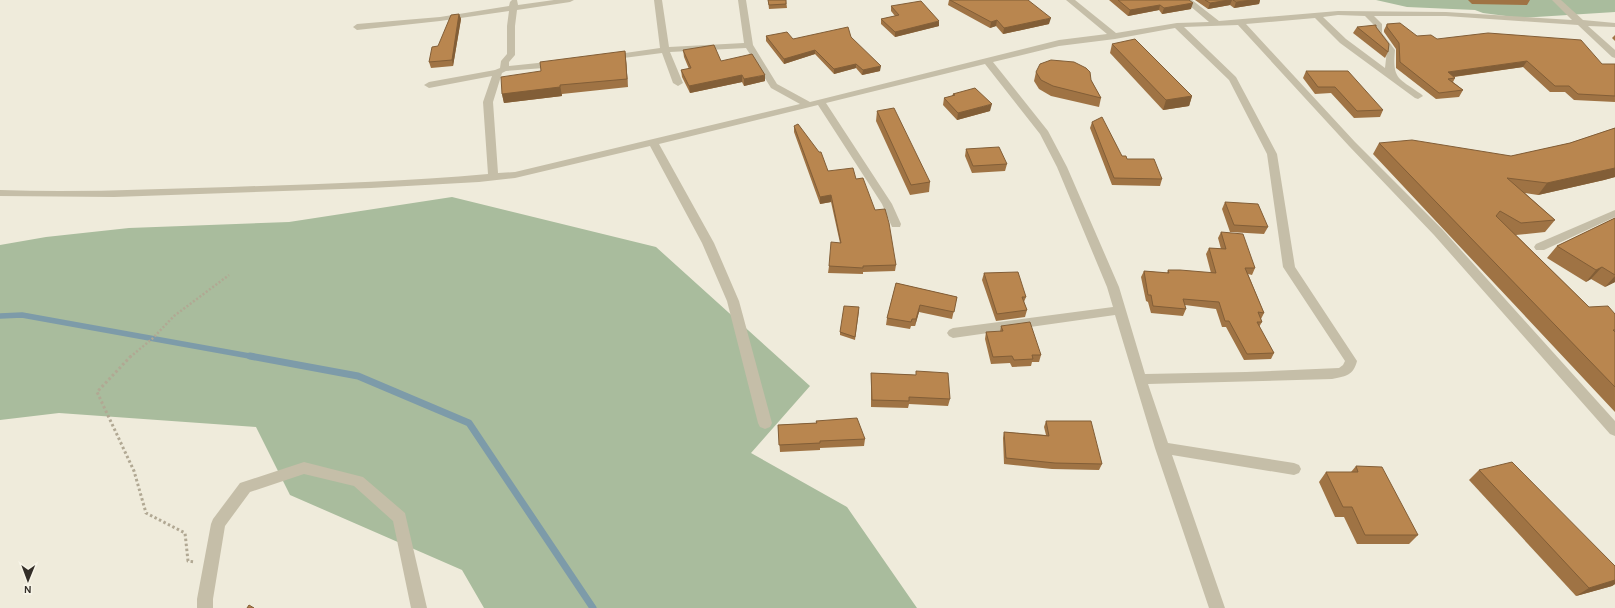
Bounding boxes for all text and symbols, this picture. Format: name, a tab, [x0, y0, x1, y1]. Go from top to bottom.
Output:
north arrow	[8, 560, 48, 600]
text: N	[24, 583, 32, 596]

